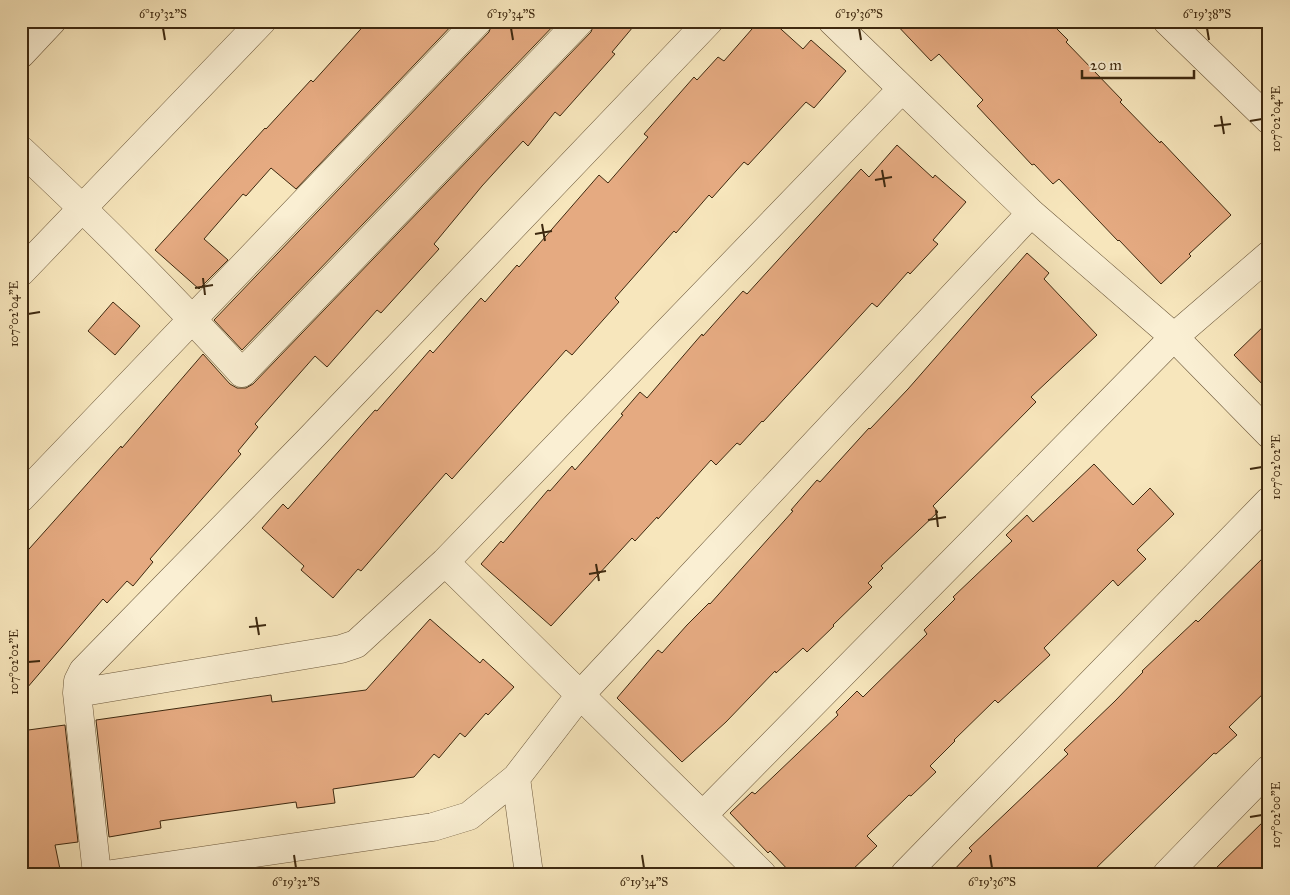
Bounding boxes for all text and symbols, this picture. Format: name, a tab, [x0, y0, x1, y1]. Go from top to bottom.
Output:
text: 6°19'32"S	[139, 7, 187, 21]
text: 6°19'34"S	[487, 7, 535, 21]
text: 6°19'36"S	[835, 7, 883, 21]
text: 6°19'38"S	[1183, 7, 1231, 21]
scale bar	[1082, 48, 1195, 80]
text: 20 m	[1090, 56, 1122, 74]
text: 107°02'04"E	[1269, 86, 1283, 152]
text: 107°02'04"E	[7, 281, 21, 347]
text: 107°02'02"E	[1269, 434, 1283, 500]
text: 107°02'02"E	[7, 629, 21, 695]
text: 107°02'00"E	[1269, 781, 1283, 848]
text: 6°19'32"S	[272, 875, 320, 889]
text: 6°19'34"S	[620, 875, 668, 889]
text: 6°19'36"S	[968, 875, 1016, 889]

